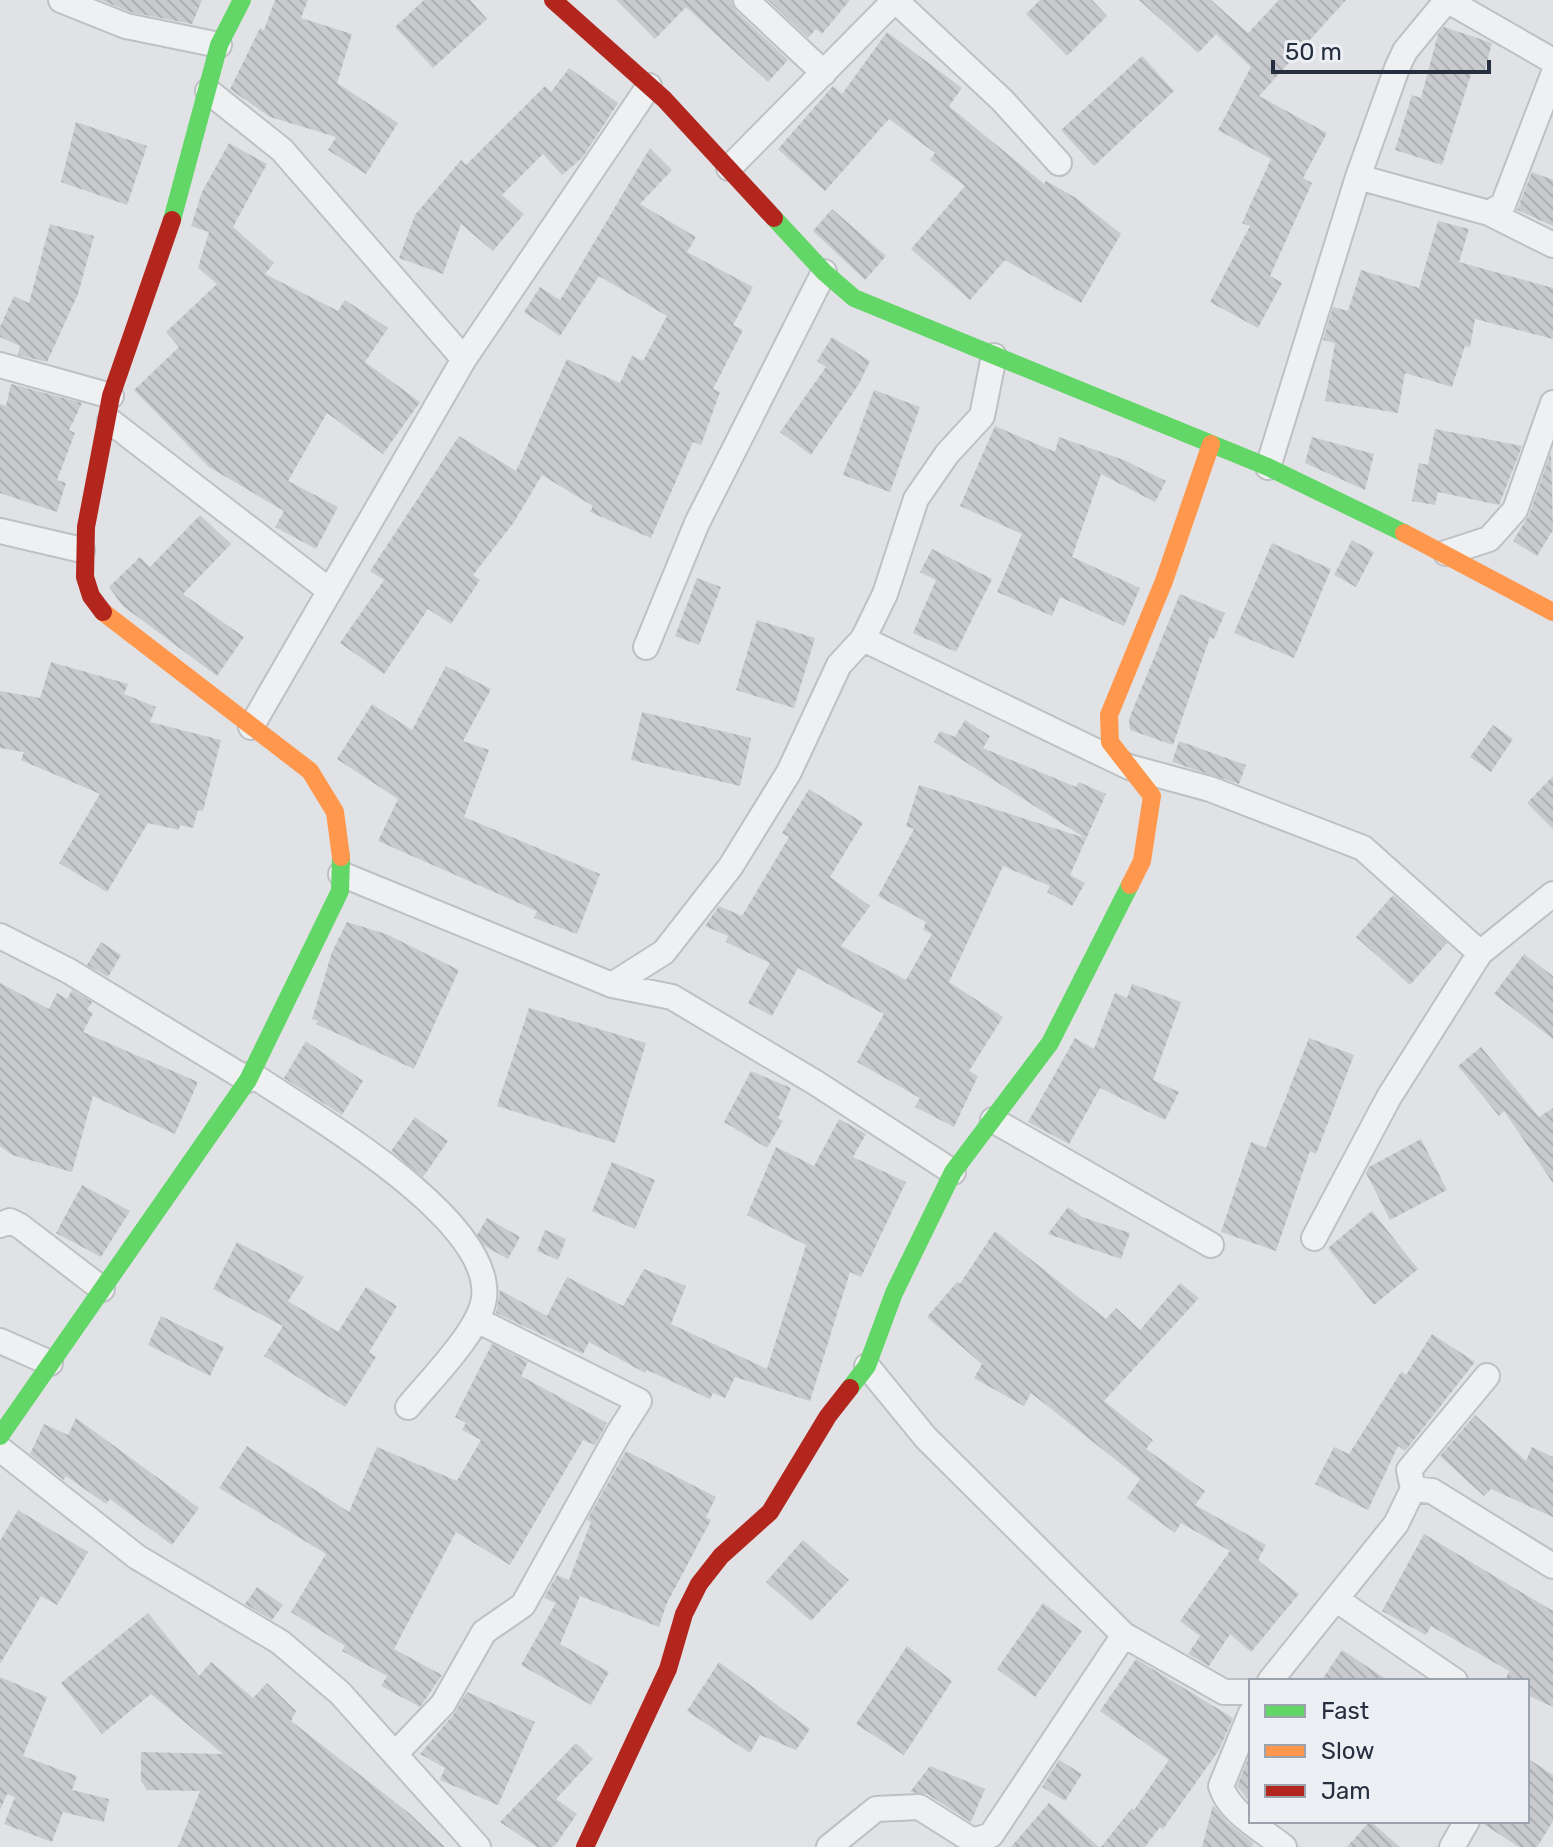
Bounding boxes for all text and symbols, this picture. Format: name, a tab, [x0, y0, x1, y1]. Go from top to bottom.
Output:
scale bar	[1273, 24, 1489, 74]
text: 50 m	[1285, 38, 1342, 66]
legend	[1249, 1679, 1529, 1823]
text: Fast	[1321, 1697, 1369, 1725]
text: Slow	[1321, 1737, 1374, 1765]
text: Jam	[1321, 1777, 1371, 1805]

